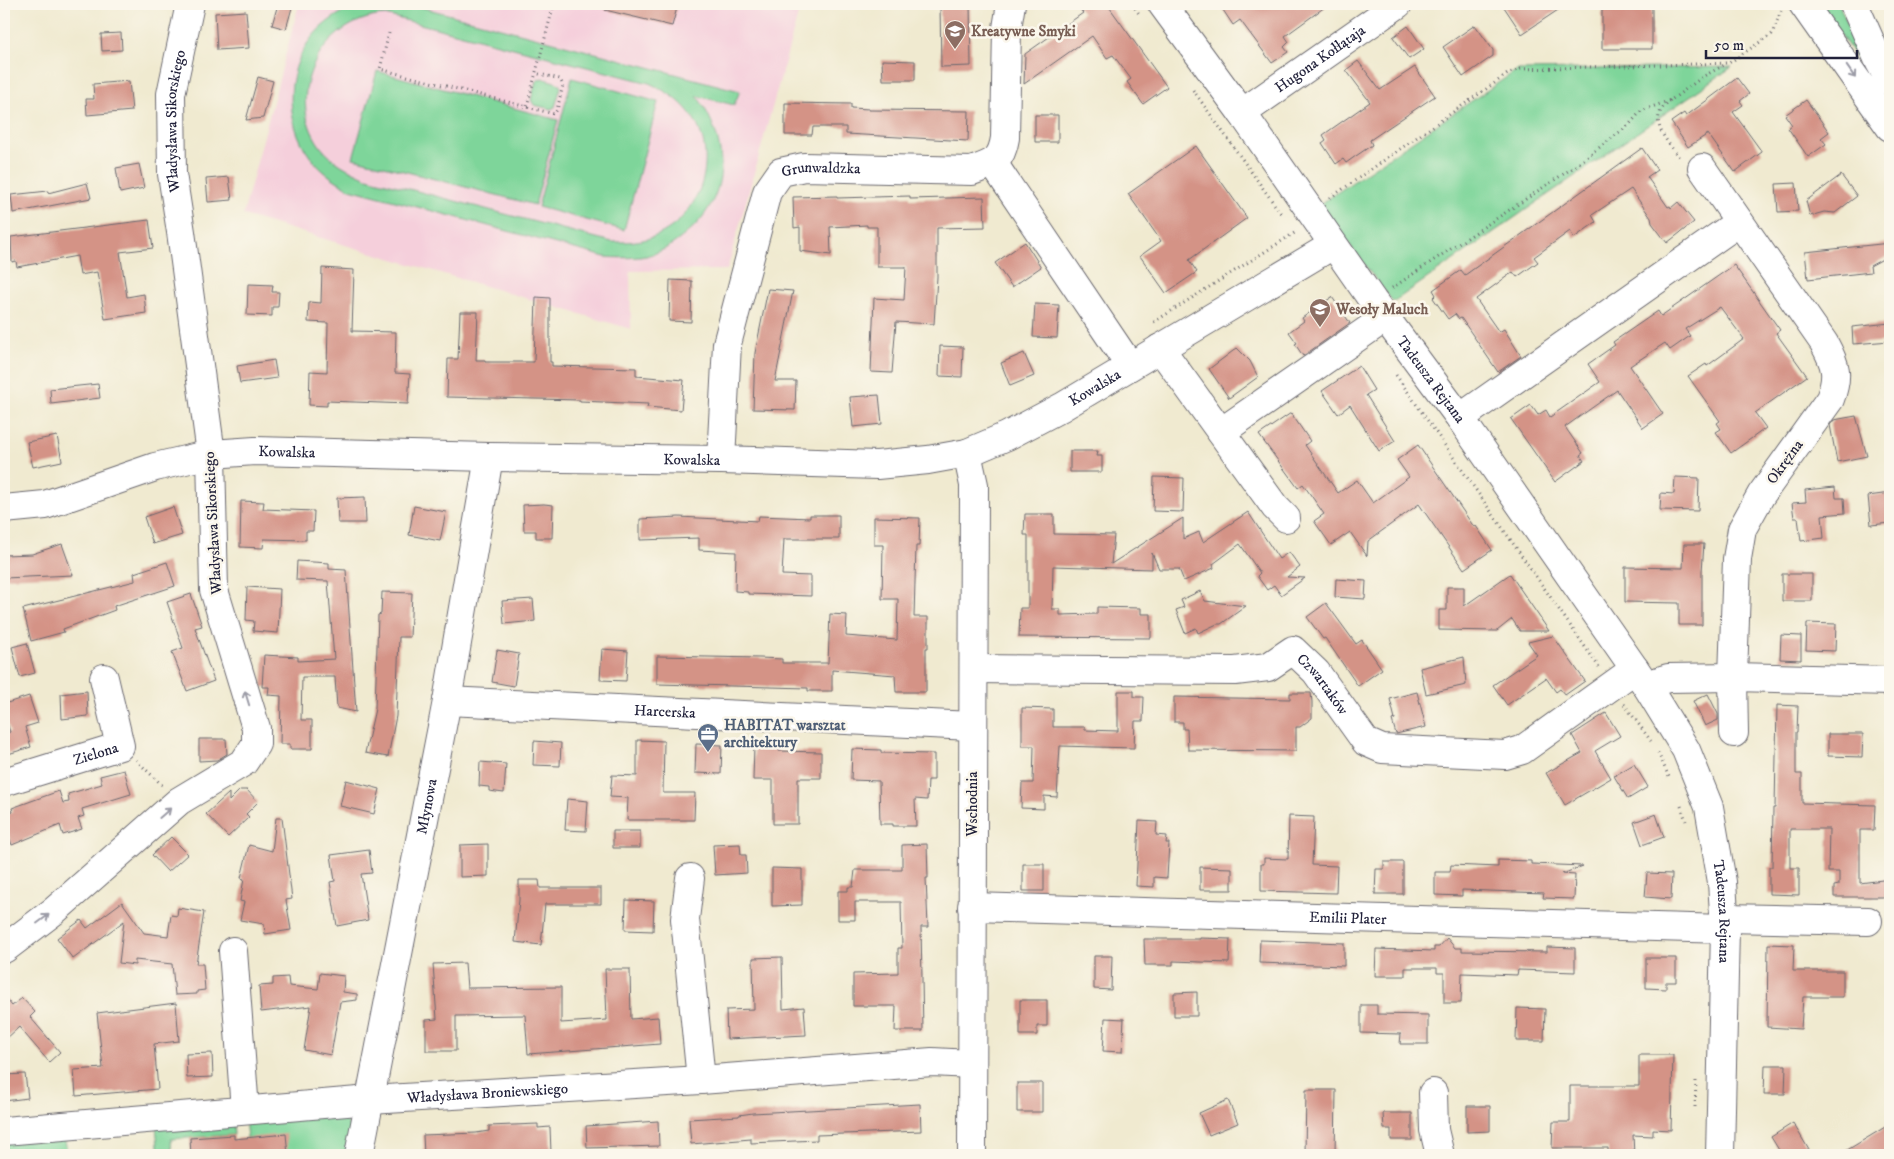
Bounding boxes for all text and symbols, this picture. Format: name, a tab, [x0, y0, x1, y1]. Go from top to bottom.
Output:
school or university icon: Kreatywne Smyki	[943, 19, 967, 50]
street label: Hugona Kołłątaja	[1271, 20, 1369, 97]
place label: Kreatywne Smyki	[971, 22, 1076, 41]
scale bar	[1706, 28, 1858, 60]
text: 50 m	[1714, 36, 1744, 55]
street label: Władysława Sikorskiego	[161, 48, 190, 195]
one-way arrow	[1846, 65, 1856, 79]
street label: Grunwaldzka	[780, 158, 861, 181]
school or university icon: Wesoły Maluch	[1308, 297, 1332, 328]
place label: Wesoły Maluch	[1335, 300, 1428, 319]
street label: Tadeusza Rejtana	[1393, 332, 1470, 427]
street label: Kowalska	[1065, 364, 1125, 410]
street label: Okrężna	[1762, 435, 1808, 488]
street label: Kowalska	[258, 442, 316, 462]
street label: Kowalska	[663, 450, 721, 469]
street label: Władysława Sikorskiego	[200, 451, 226, 596]
street label: Czwartaków	[1293, 649, 1353, 719]
one-way arrow	[241, 691, 251, 707]
street label: Harcerska	[634, 700, 697, 722]
place label: HABITAT warsztat architektury	[724, 716, 846, 752]
office icon: HABITAT warsztat architektury	[696, 722, 720, 753]
street label: Zielona	[71, 738, 121, 769]
street label: Wschodnia	[963, 771, 982, 838]
street label: Młynowa	[412, 776, 441, 836]
one-way arrow	[159, 807, 172, 819]
street label: Tadeusza Rejtana	[1709, 858, 1735, 964]
street label: Emilii Plater	[1309, 907, 1387, 929]
one-way arrow	[36, 914, 49, 925]
street label: Władysława Broniewskiego	[405, 1079, 568, 1107]

